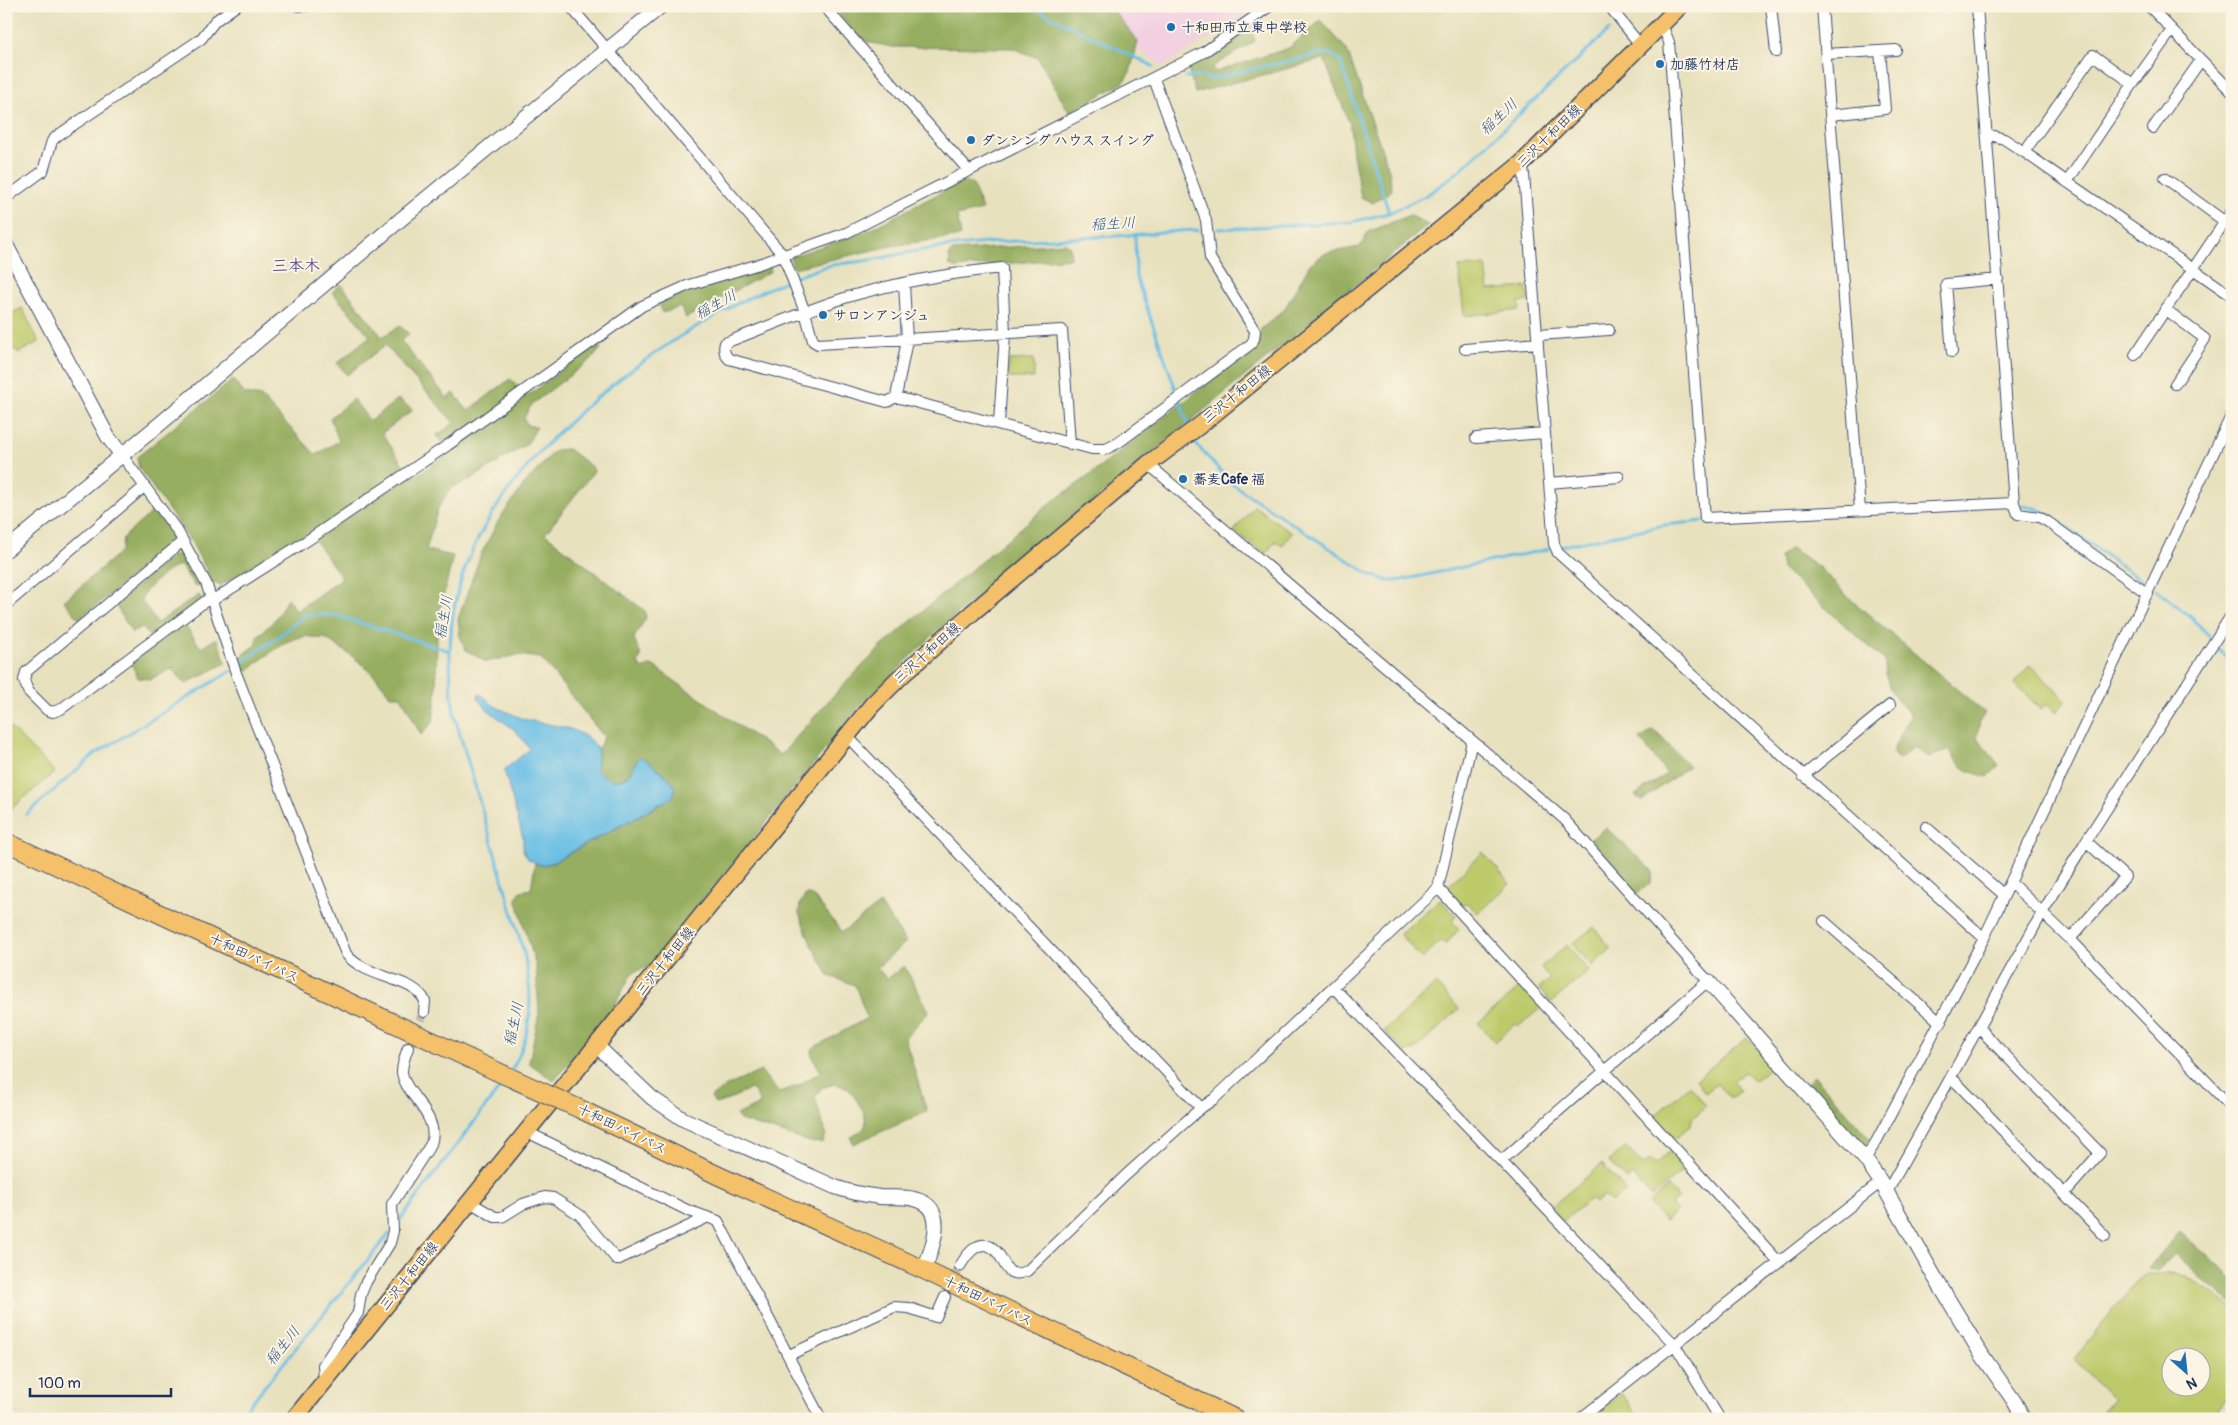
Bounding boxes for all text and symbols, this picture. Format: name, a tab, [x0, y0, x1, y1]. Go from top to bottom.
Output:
place label: 十和田市立東中学校	[1181, 19, 1307, 36]
marker: 十和田市立東中学校	[1165, 21, 1177, 33]
place label: 加藤竹材店	[1670, 56, 1740, 73]
marker: 加藤竹材店	[1654, 58, 1666, 70]
water label: 稲生川	[1476, 95, 1522, 139]
street label: 三沢十和田線	[1513, 101, 1585, 171]
place label: ダンシング ハウス スイング	[981, 132, 1154, 149]
marker: ダンシング ハウス スイング	[965, 134, 977, 146]
water label: 稲生川	[1090, 213, 1136, 235]
district label: 三本木	[272, 256, 320, 276]
water label: 稲生川	[692, 286, 740, 324]
place label: サロンアンジュ	[833, 307, 930, 324]
marker: サロンアンジュ	[817, 309, 829, 321]
street label: 三沢十和田線	[1199, 361, 1275, 427]
place label: 蕎麦Cafe 福	[1193, 471, 1265, 488]
marker: 蕎麦Cafe 福	[1177, 473, 1189, 485]
water label: 稲生川	[431, 593, 457, 641]
street label: 三沢十和田線	[890, 619, 964, 687]
street label: 三沢十和田線	[632, 923, 698, 999]
street label: 十和田バイパス	[206, 930, 302, 986]
water label: 稲生川	[500, 1000, 528, 1048]
street label: 十和田バイパス	[574, 1100, 670, 1158]
street label: 三沢十和田線	[376, 1238, 442, 1314]
street label: 十和田バイパス	[940, 1272, 1036, 1330]
water label: 稲生川	[261, 1323, 305, 1369]
north arrow	[2160, 1348, 2210, 1398]
scale bar	[30, 1365, 171, 1397]
text: N	[2184, 1373, 2200, 1393]
text: 100 m	[38, 1374, 81, 1393]

